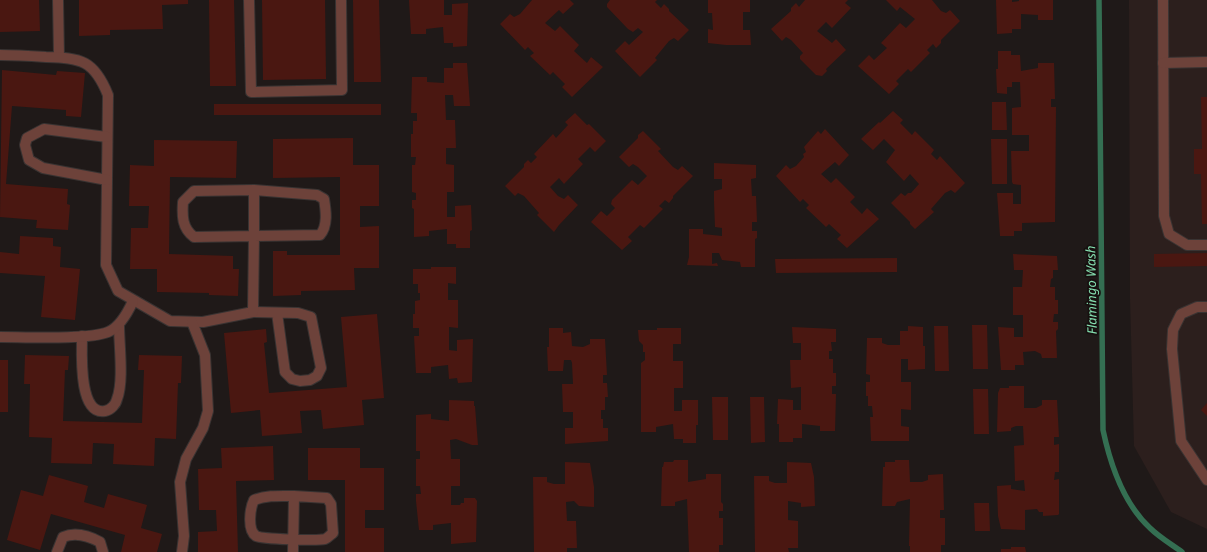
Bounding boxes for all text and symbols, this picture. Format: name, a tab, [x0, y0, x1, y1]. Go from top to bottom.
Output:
water label: Flamingo Wash	[1081, 245, 1101, 335]

